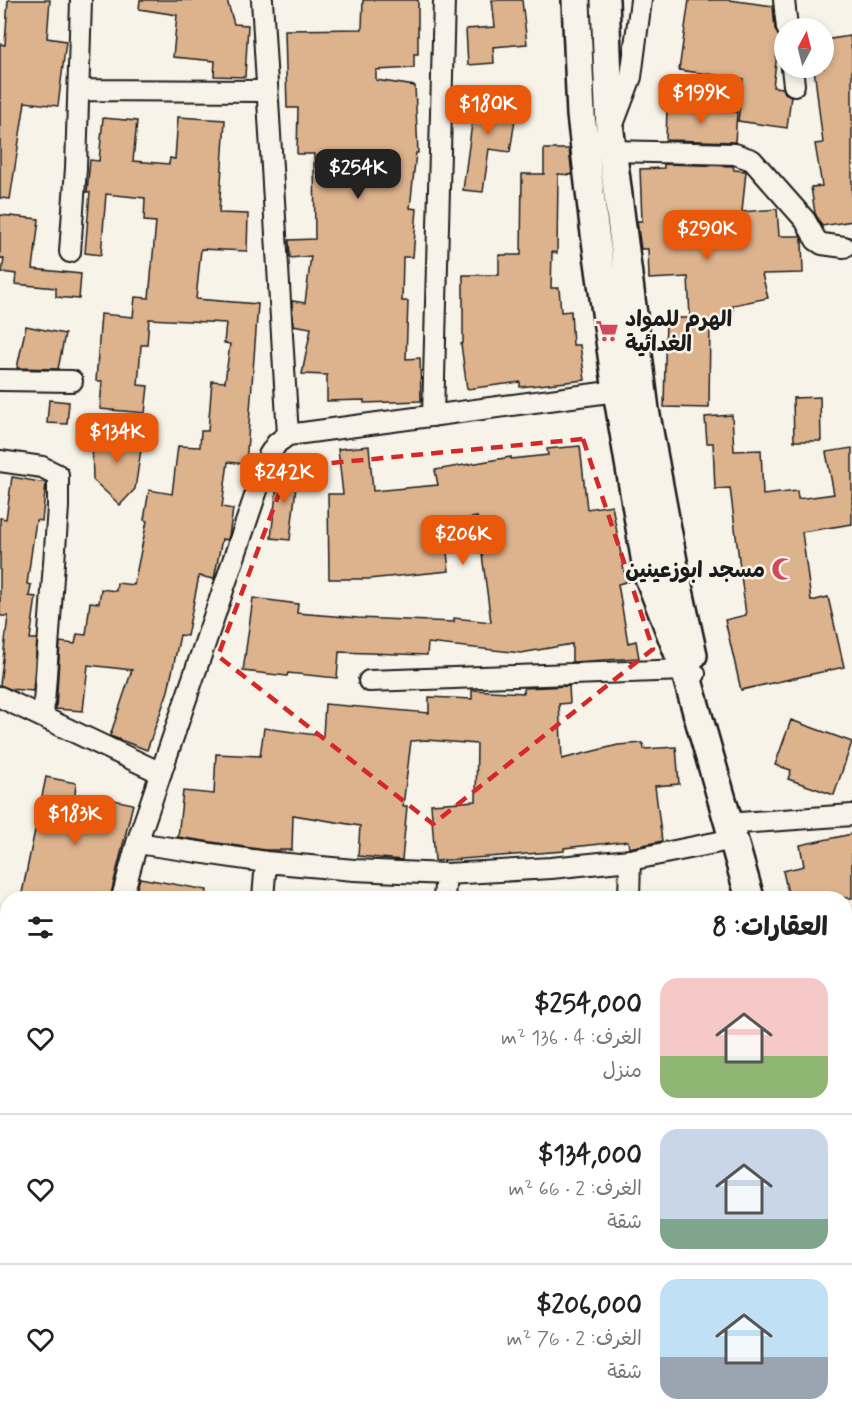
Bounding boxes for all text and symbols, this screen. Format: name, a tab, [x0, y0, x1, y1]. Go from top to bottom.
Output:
north arrow	[774, 18, 834, 78]
map controls	[774, 18, 834, 78]
pin: $199K	[659, 74, 743, 125]
text: $199K	[672, 80, 730, 107]
pin: $180K	[446, 85, 530, 136]
text: $180K	[459, 91, 517, 118]
pin: $254K	[316, 149, 400, 200]
text: $254K	[329, 155, 387, 182]
pin: $290K	[665, 210, 749, 261]
text: $290K	[677, 216, 737, 243]
place label: الهرم للمواد الغدائية	[625, 306, 732, 359]
supermarket icon: الهرم للمواد الغدائية	[594, 318, 620, 344]
pin: $134K	[75, 413, 159, 464]
text: $134K	[89, 419, 145, 446]
pin: $242K	[242, 453, 326, 504]
text: $242K	[254, 459, 314, 486]
pin: $206K	[421, 515, 505, 566]
text: $206K	[435, 521, 491, 548]
mosque icon: مسجد ابوزعينين	[770, 556, 796, 582]
place label: مسجد ابوزعينين	[625, 557, 765, 585]
pin: $183K	[33, 795, 117, 846]
text: $183K	[48, 801, 102, 828]
icon: filters	[24, 911, 57, 944]
text: العقارات: 8	[712, 911, 828, 945]
text: $254,000	[534, 988, 642, 1022]
icon: home	[708, 1002, 780, 1074]
icon: heart	[24, 1022, 57, 1055]
text: الغرف: 4 · 136 m²	[501, 1025, 642, 1052]
text: منزل	[603, 1058, 642, 1085]
text: $134,000	[538, 1139, 642, 1173]
icon: home	[708, 1153, 780, 1225]
icon: heart	[24, 1173, 57, 1206]
text: الغرف: 2 · 66 m²	[508, 1176, 642, 1203]
text: شقة	[607, 1209, 642, 1236]
text: $206,000	[536, 1289, 642, 1323]
icon: home	[708, 1303, 780, 1375]
icon: heart	[24, 1323, 57, 1356]
text: الغرف: 2 · 76 m²	[507, 1326, 642, 1353]
text: شقة	[607, 1359, 642, 1386]

